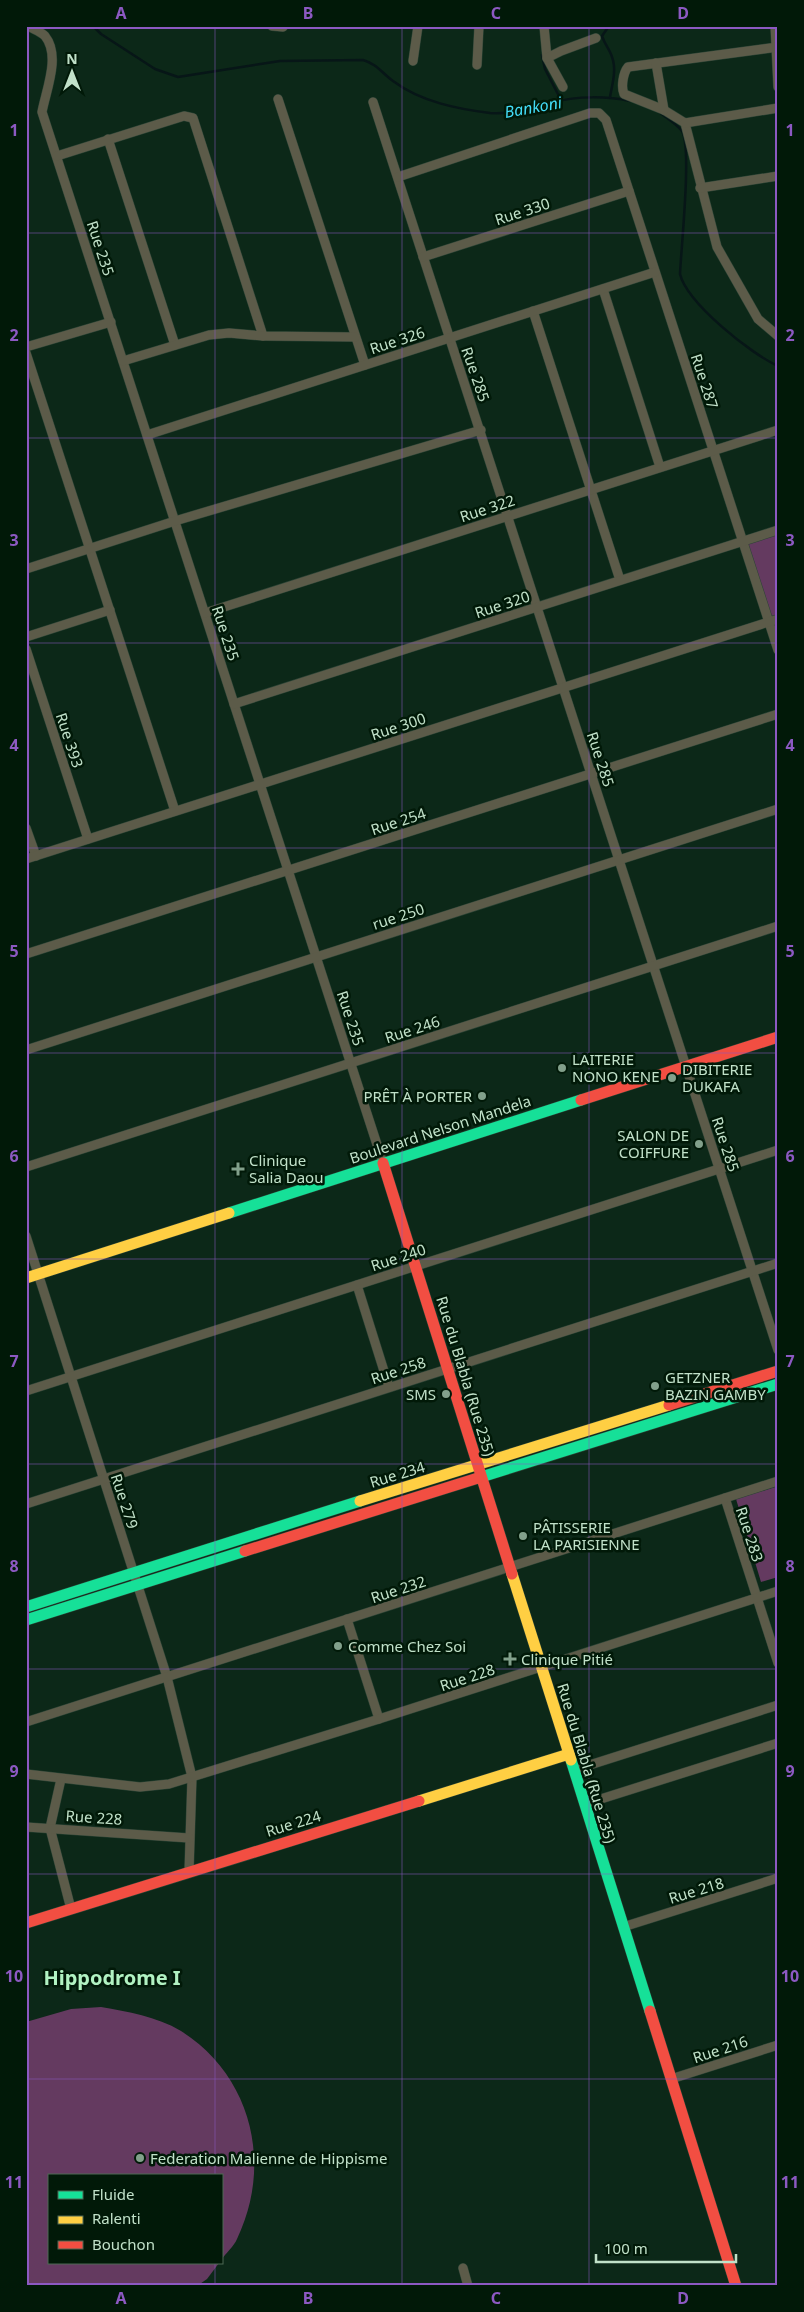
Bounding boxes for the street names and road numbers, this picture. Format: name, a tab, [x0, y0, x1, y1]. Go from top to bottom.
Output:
street label: Rue 330	[492, 193, 552, 229]
street label: Rue 235	[83, 218, 119, 278]
street label: Rue 326	[367, 322, 427, 358]
street label: Rue 285	[457, 344, 495, 404]
street label: Rue 287	[687, 351, 723, 411]
street label: Rue 322	[457, 490, 517, 526]
street label: Rue 320	[472, 586, 532, 622]
street label: Rue 235	[208, 603, 244, 663]
street label: Rue 300	[368, 708, 428, 744]
street label: Rue 393	[52, 710, 88, 770]
street label: Rue 285	[583, 729, 619, 789]
street label: Rue 254	[368, 803, 428, 839]
street label: rue 250	[369, 898, 427, 934]
street label: Rue 235	[333, 988, 369, 1048]
street label: Rue 246	[382, 1011, 442, 1047]
street label: Boulevard Nelson Mandela	[347, 1090, 533, 1168]
street label: Rue 285	[708, 1114, 744, 1174]
street label: Rue 240	[368, 1239, 428, 1275]
street label: Rue du Blabla (Rue 235)	[432, 1293, 500, 1459]
street label: Rue 258	[368, 1352, 428, 1388]
street label: Rue 234	[367, 1456, 427, 1492]
street label: Rue 279	[107, 1471, 143, 1531]
street label: Rue 283	[732, 1504, 768, 1564]
street label: Rue 232	[368, 1571, 428, 1607]
street label: Rue 228	[437, 1659, 497, 1695]
street label: Rue du Blabla (Rue 235)	[553, 1680, 621, 1846]
street label: Rue 228	[65, 1805, 123, 1829]
street label: Rue 224	[263, 1805, 323, 1841]
street label: Rue 218	[666, 1872, 726, 1908]
street label: Rue 216	[690, 2031, 750, 2067]

